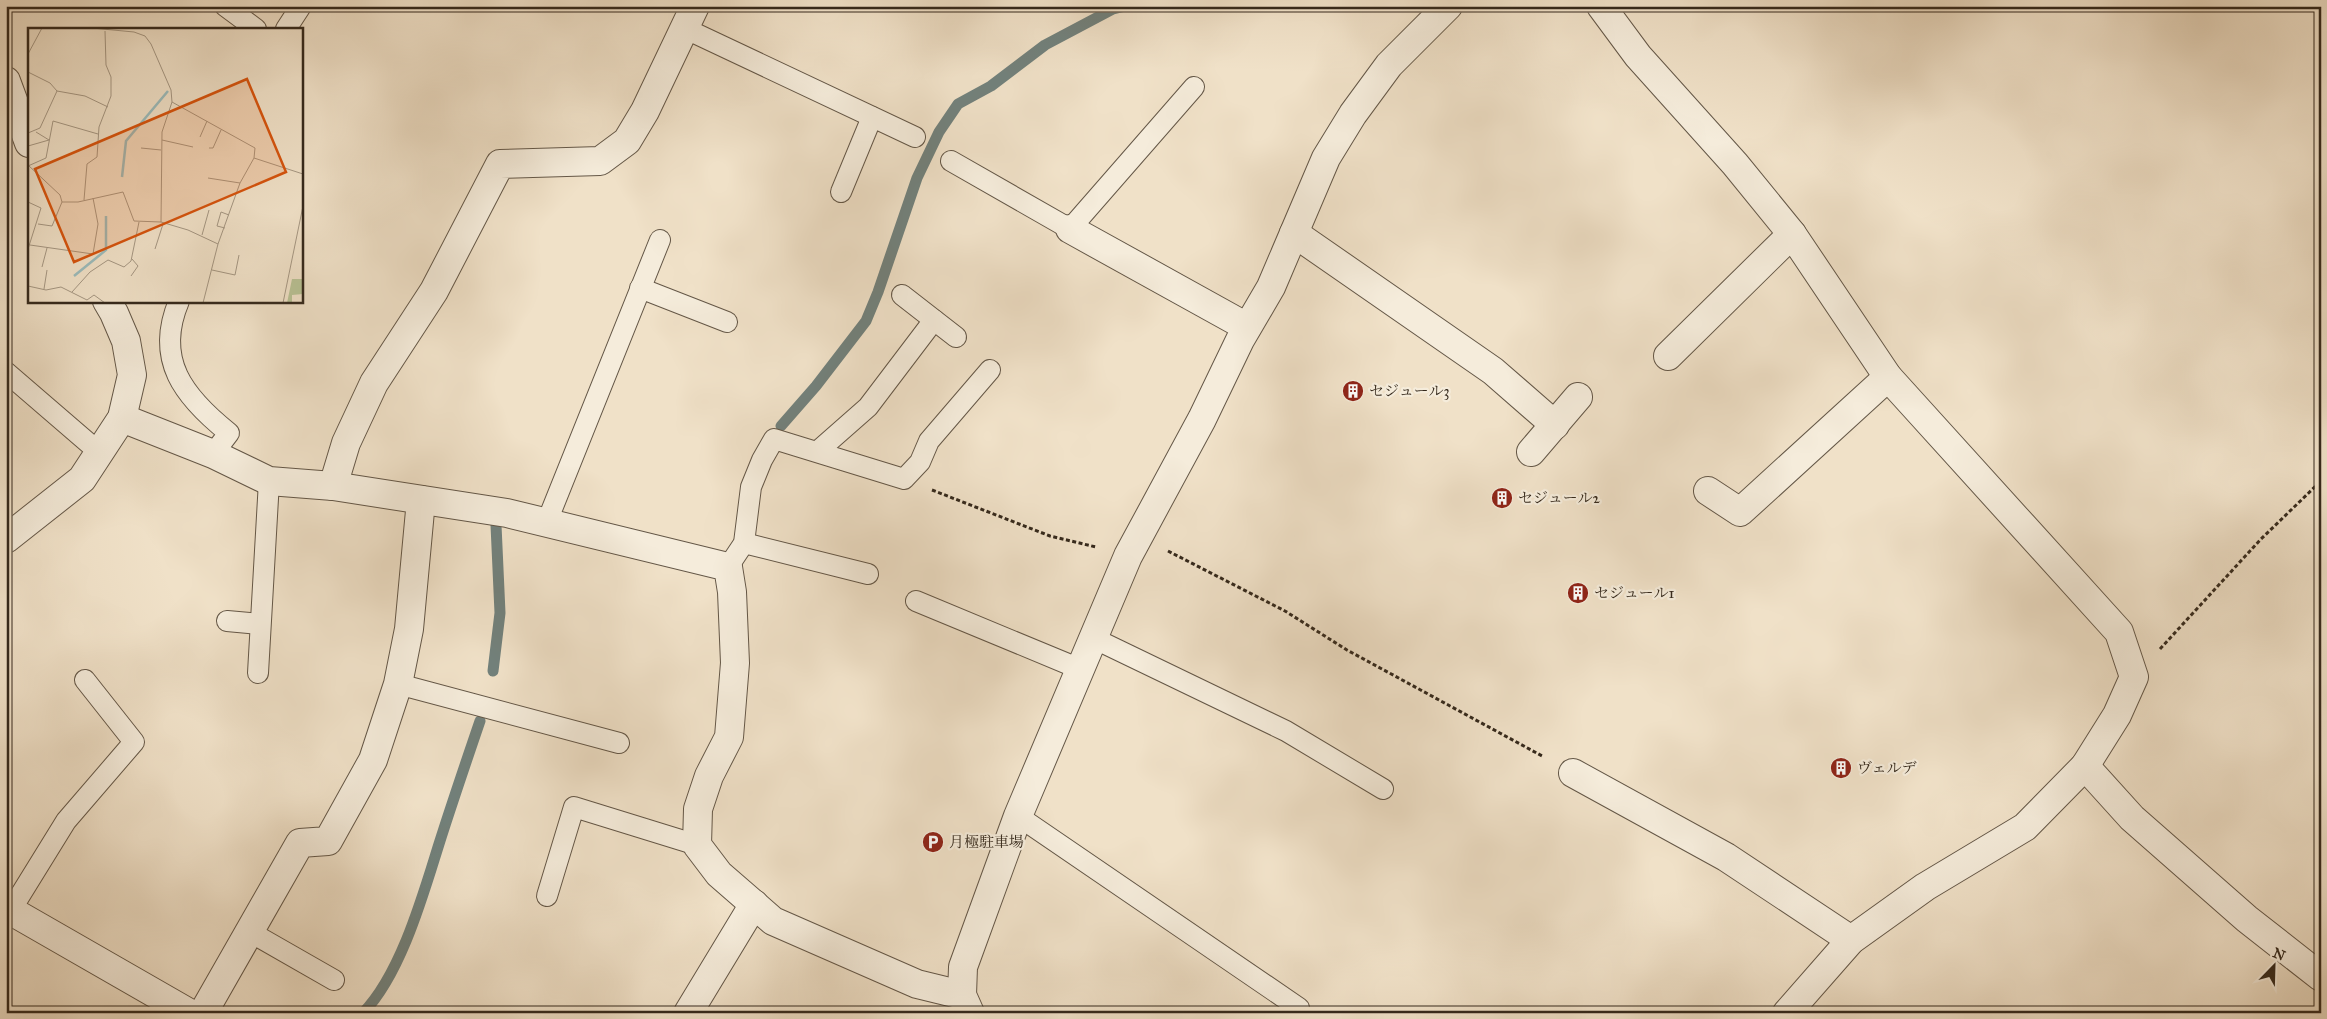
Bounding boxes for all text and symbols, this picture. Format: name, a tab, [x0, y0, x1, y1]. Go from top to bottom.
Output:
inset map	[28, 28, 302, 302]
building icon: セジュール3	[1341, 379, 1365, 403]
place label: セジュール3	[1369, 382, 1449, 400]
building icon: セジュール2	[1490, 486, 1514, 510]
place label: セジュール2	[1518, 489, 1600, 507]
building icon: セジュール1	[1566, 581, 1590, 605]
place label: セジュール1	[1594, 584, 1674, 602]
building icon: ヴェルデ	[1829, 756, 1853, 780]
place label: ヴェルデ	[1857, 759, 1916, 777]
parking icon: 月極駐車場	[921, 830, 945, 854]
place label: 月極駐車場	[949, 833, 1024, 851]
north arrow	[2250, 942, 2300, 992]
text: N	[2270, 944, 2288, 965]

